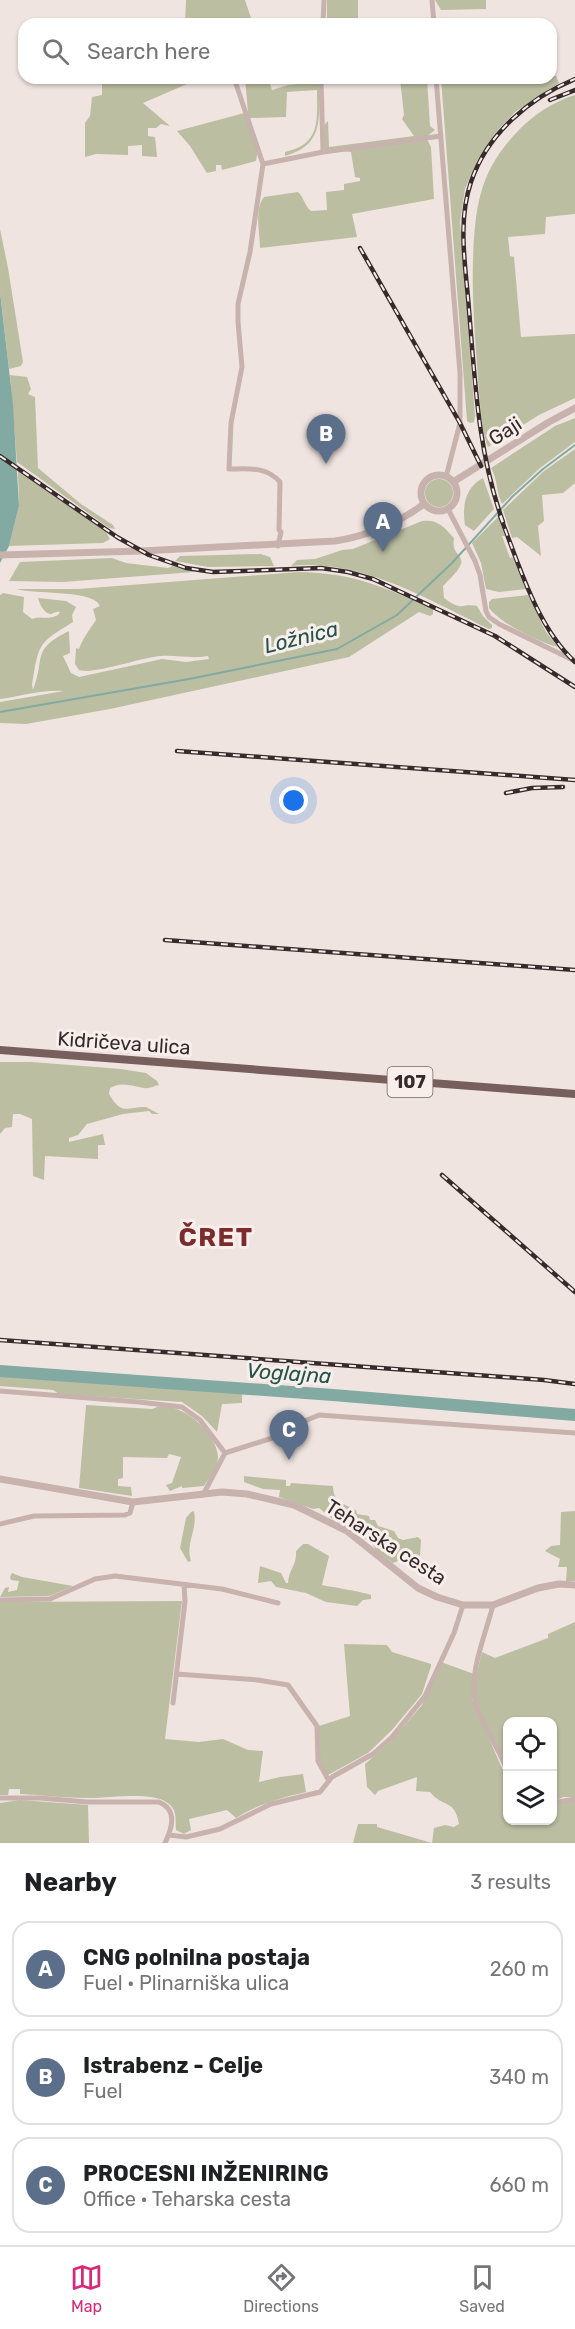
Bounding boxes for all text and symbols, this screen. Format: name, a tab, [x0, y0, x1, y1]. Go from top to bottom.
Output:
search box	[18, 18, 557, 84]
icon: search	[39, 35, 72, 68]
text: Search here	[87, 38, 210, 65]
street label: Gaji	[484, 411, 526, 451]
pin: B	[306, 414, 346, 464]
pin: A	[364, 502, 403, 552]
water label: Ložnica	[261, 616, 341, 658]
your location	[279, 786, 308, 815]
street label: Kidričeva ulica	[57, 1026, 191, 1060]
road number: 107	[388, 1067, 432, 1097]
district label: ČRET	[178, 1221, 254, 1253]
water label: Voglajna	[246, 1358, 332, 1388]
pin: C	[270, 1410, 308, 1460]
street label: Teharska cesta	[321, 1494, 451, 1590]
map controls	[503, 1717, 557, 1825]
button: locate	[503, 1717, 557, 1771]
button: layers	[503, 1771, 557, 1825]
text: Nearby	[24, 1867, 117, 1898]
text: 3 results	[470, 1870, 551, 1894]
text: CNG polnilna postaja	[83, 1944, 310, 1971]
text: A	[38, 1957, 53, 1981]
text: 260 m	[490, 1957, 549, 1981]
text: Fuel · Plinarniška ulica	[83, 1971, 289, 1995]
text: Istrabenz - Celje	[83, 2052, 263, 2079]
text: B	[38, 2065, 53, 2089]
text: 340 m	[489, 2065, 549, 2089]
text: Fuel	[83, 2079, 123, 2103]
text: PROCESNI INŽENIRING	[83, 2160, 329, 2187]
text: C	[38, 2173, 53, 2197]
text: 660 m	[490, 2173, 549, 2197]
text: Office · Teharska cesta	[83, 2187, 291, 2211]
tab: Map	[70, 2261, 103, 2316]
tab: Directions	[243, 2261, 319, 2316]
tab: Saved	[459, 2261, 505, 2316]

